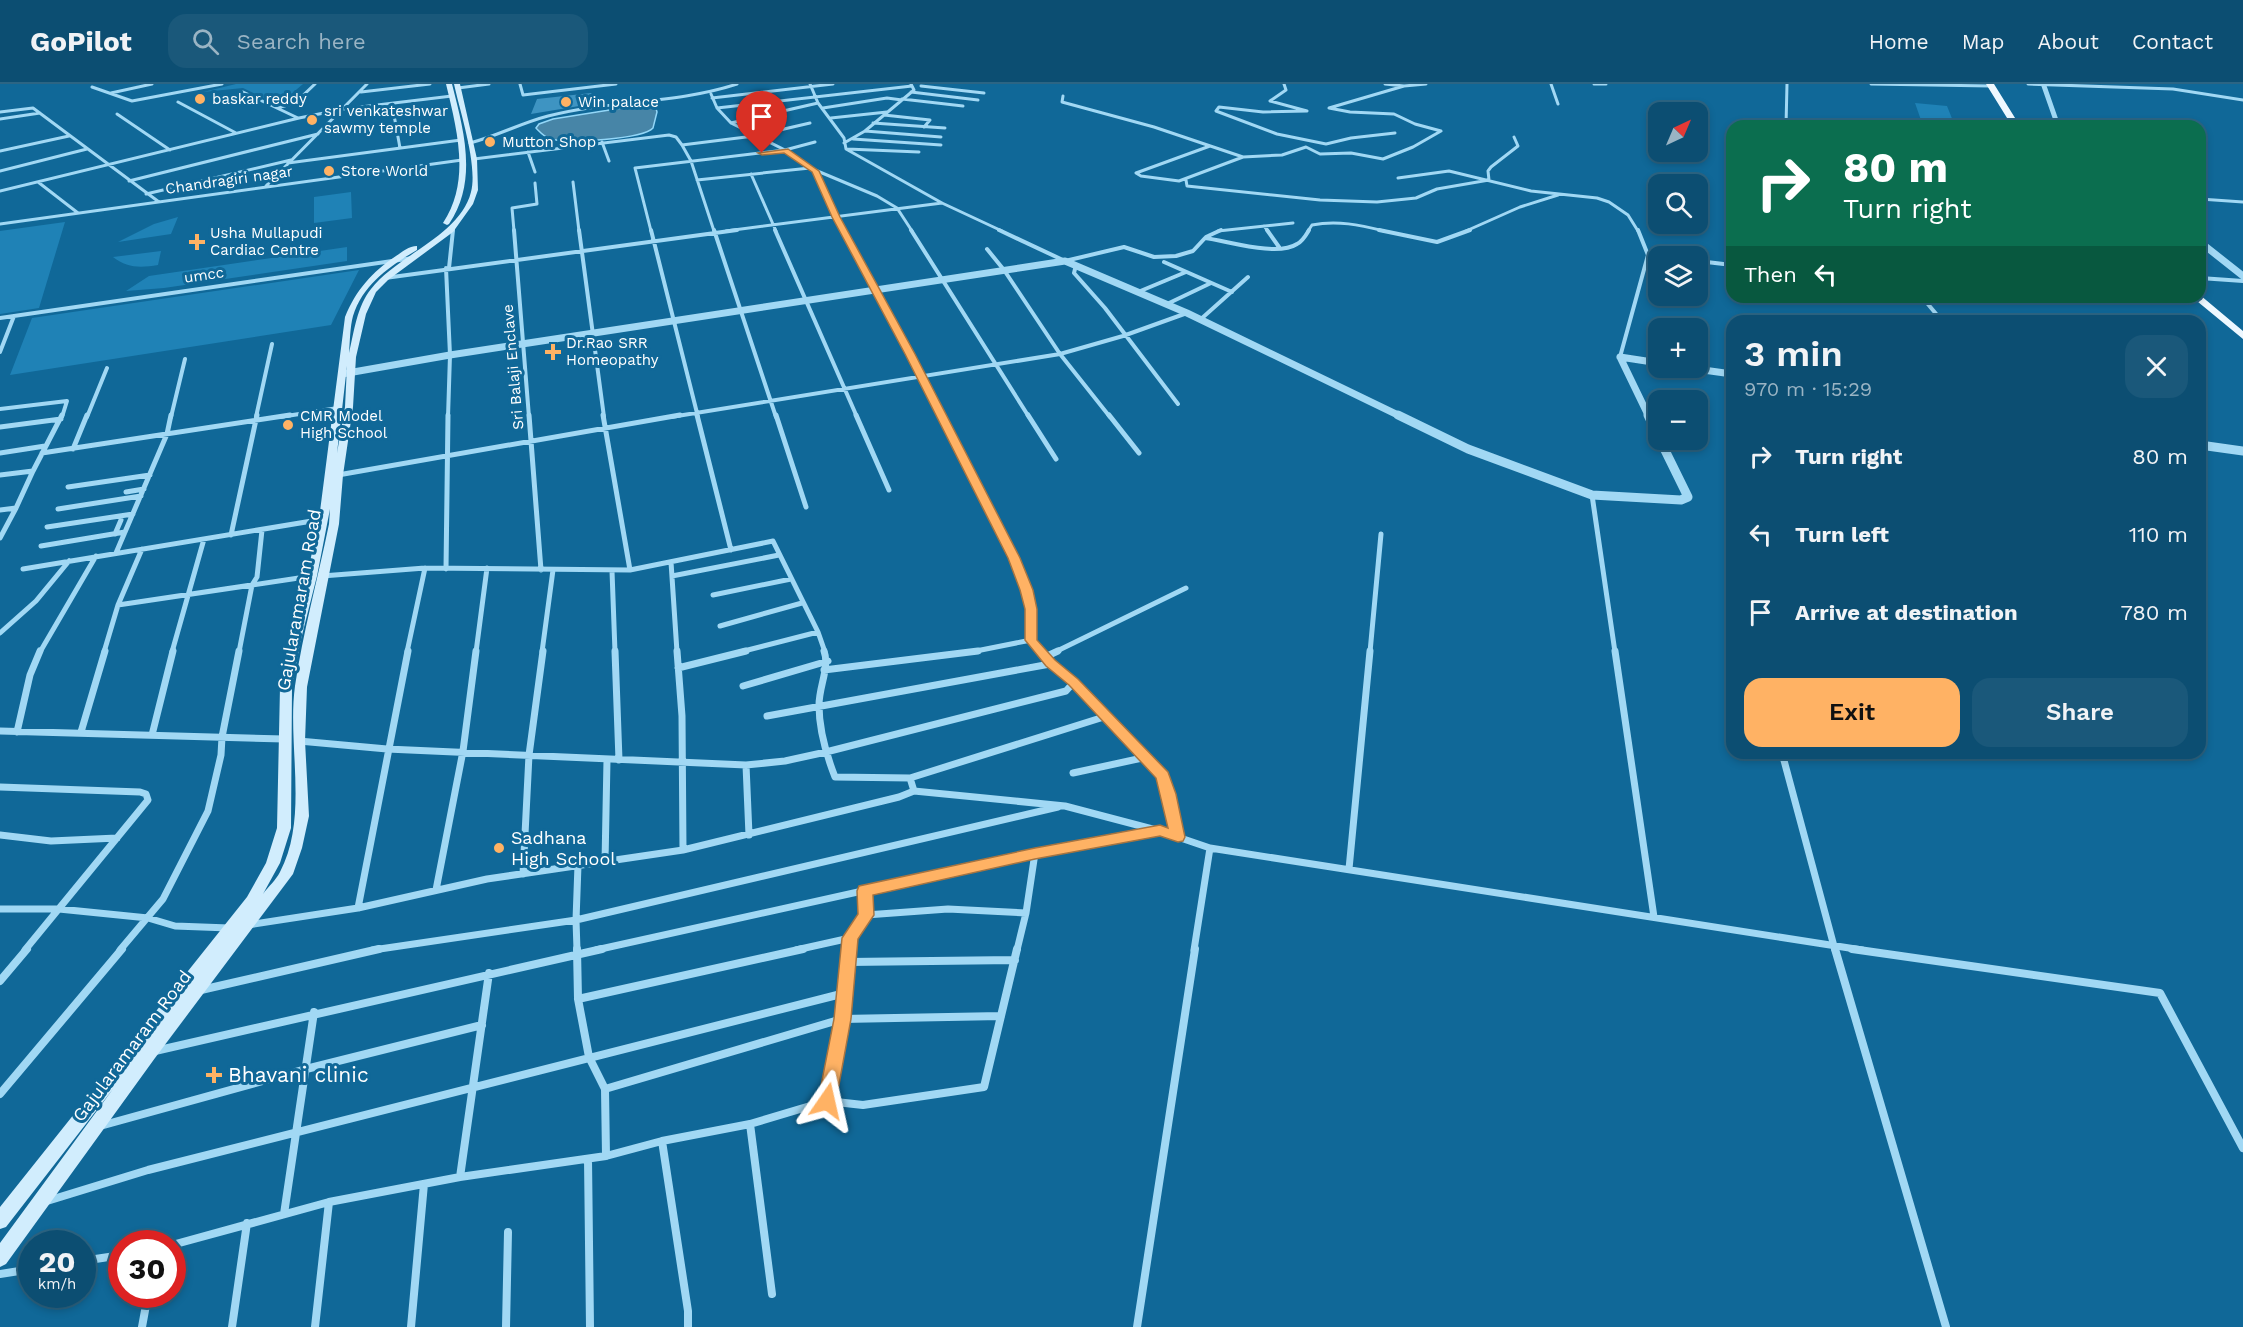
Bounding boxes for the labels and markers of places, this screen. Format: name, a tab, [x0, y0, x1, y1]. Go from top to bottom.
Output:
place label: baskar reddy	[212, 90, 307, 108]
pin	[736, 91, 787, 153]
marker: baskar reddy	[193, 92, 207, 106]
place label: Win palace	[578, 93, 659, 111]
marker: Win palace	[559, 95, 573, 109]
place label: sri venkateshwar sawmy temple	[324, 102, 448, 137]
marker: sri venkateshwar sawmy temple	[305, 113, 319, 127]
place label: Mutton Shop	[502, 133, 596, 151]
marker: Mutton Shop	[483, 135, 497, 149]
place label: Store World	[341, 162, 428, 180]
marker: Store World	[322, 164, 336, 178]
place label: Usha Mullapudi Cardiac Centre	[210, 224, 323, 259]
marker: Usha Mullapudi Cardiac Centre	[188, 233, 206, 251]
place label: Dr.Rao SRR Homeopathy	[566, 334, 659, 369]
marker: Dr.Rao SRR Homeopathy	[544, 343, 562, 361]
place label: CMR Model High School	[300, 407, 388, 442]
marker: CMR Model High School	[281, 418, 295, 432]
place label: Sadhana High School	[511, 827, 616, 869]
marker: Sadhana High School	[492, 841, 506, 855]
place label: Bhavani clinic	[228, 1062, 369, 1087]
marker: Bhavani clinic	[205, 1066, 223, 1084]

